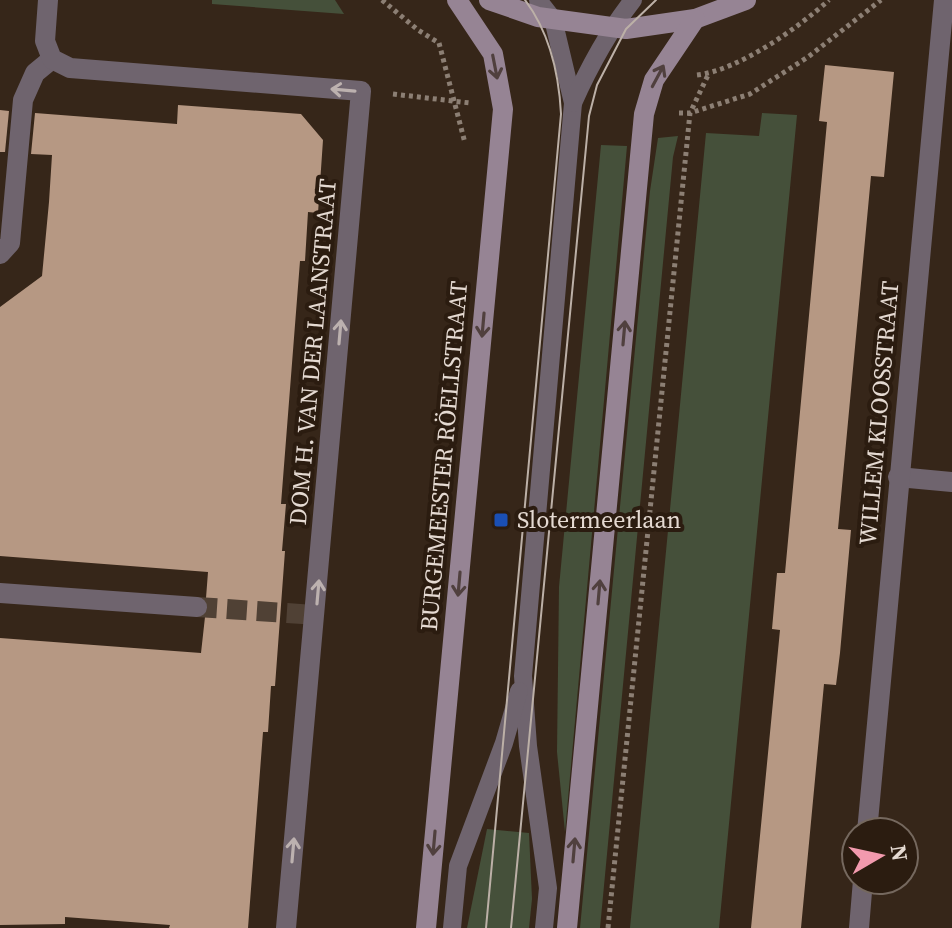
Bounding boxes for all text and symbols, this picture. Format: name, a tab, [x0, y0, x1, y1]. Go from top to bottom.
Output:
one-way arrow	[489, 54, 504, 79]
one-way arrow	[650, 65, 666, 89]
one-way arrow	[330, 82, 357, 97]
street label: DOM H. VAN DER LAANSTRAAT	[281, 177, 344, 526]
street label: BURGEMEESTER RÖELLSTRAAT	[412, 279, 475, 632]
street label: WILLEM KLOOSSTRAAT	[851, 279, 907, 546]
one-way arrow	[475, 312, 490, 338]
one-way arrow	[333, 320, 348, 346]
one-way arrow	[616, 320, 631, 347]
place label: Slotermeerlaan	[517, 503, 681, 536]
marker: Slotermeerlaan	[492, 511, 510, 529]
one-way arrow	[451, 570, 466, 597]
one-way arrow	[311, 579, 326, 605]
one-way arrow	[592, 579, 607, 605]
north arrow	[840, 816, 920, 896]
one-way arrow	[427, 829, 442, 856]
one-way arrow	[286, 837, 301, 864]
one-way arrow	[567, 837, 582, 864]
text: N	[884, 843, 916, 863]

